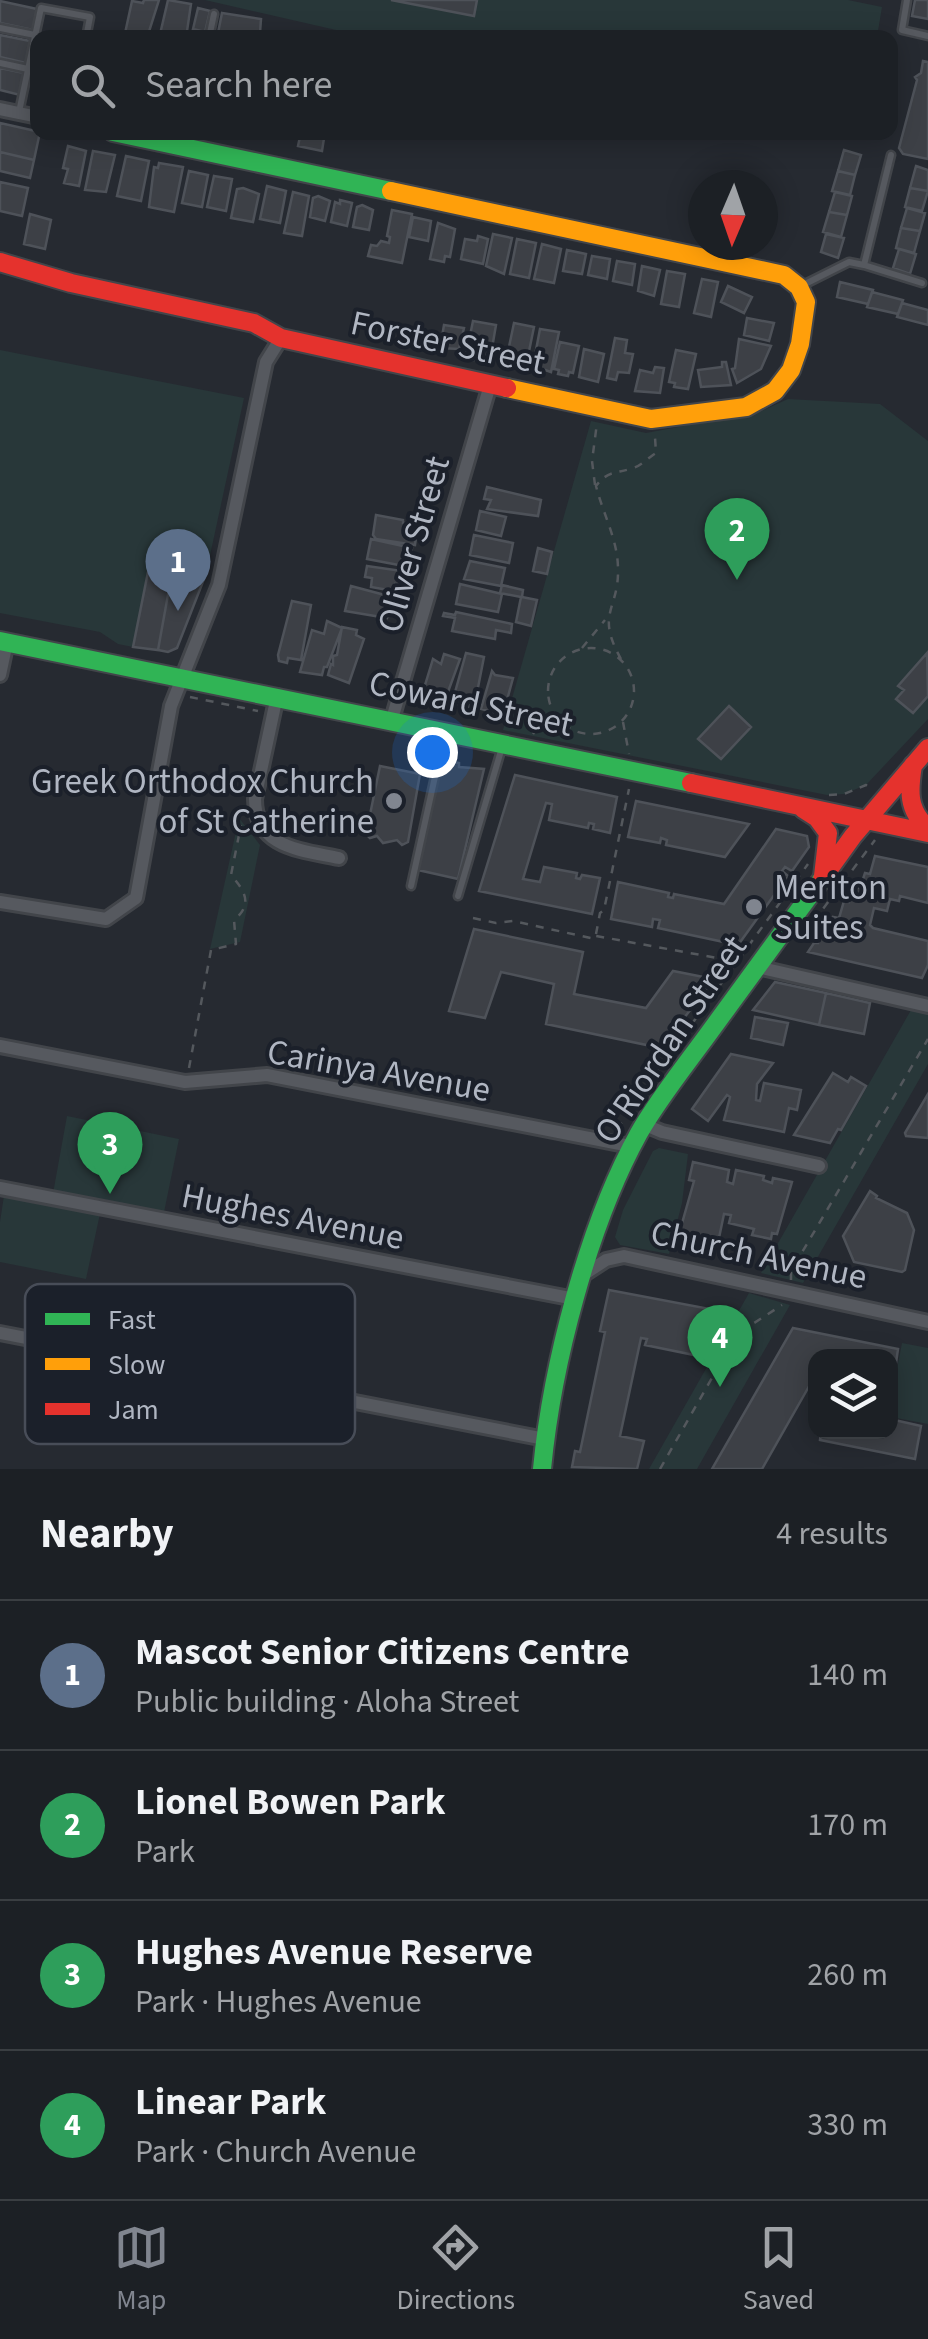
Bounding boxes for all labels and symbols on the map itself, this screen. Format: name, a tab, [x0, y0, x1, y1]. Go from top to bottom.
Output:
north arrow	[688, 170, 778, 260]
street label: Forster Street	[346, 298, 550, 388]
street label: Oliver Street	[365, 450, 463, 638]
pin: 2	[704, 498, 770, 580]
pin: 1	[146, 528, 210, 611]
street label: Coward Street	[364, 658, 577, 750]
your location	[407, 727, 458, 778]
place label: Greek Orthodox Church of St Catherine	[31, 757, 374, 847]
marker: Greek Orthodox Church of St Catherine	[383, 790, 405, 812]
place label: Meriton Suites	[774, 863, 887, 953]
marker: Meriton Suites	[743, 896, 765, 918]
street label: O'Riordan Street	[582, 925, 759, 1154]
street label: Carinya Avenue	[263, 1027, 494, 1115]
pin: 3	[78, 1112, 142, 1194]
street label: Hughes Avenue	[177, 1171, 408, 1263]
street label: Church Avenue	[646, 1208, 871, 1302]
legend	[25, 1284, 355, 1444]
text: Fast	[108, 1300, 156, 1340]
pin: 4	[688, 1304, 752, 1387]
text: Slow	[108, 1345, 165, 1385]
text: Jam	[108, 1390, 159, 1430]

